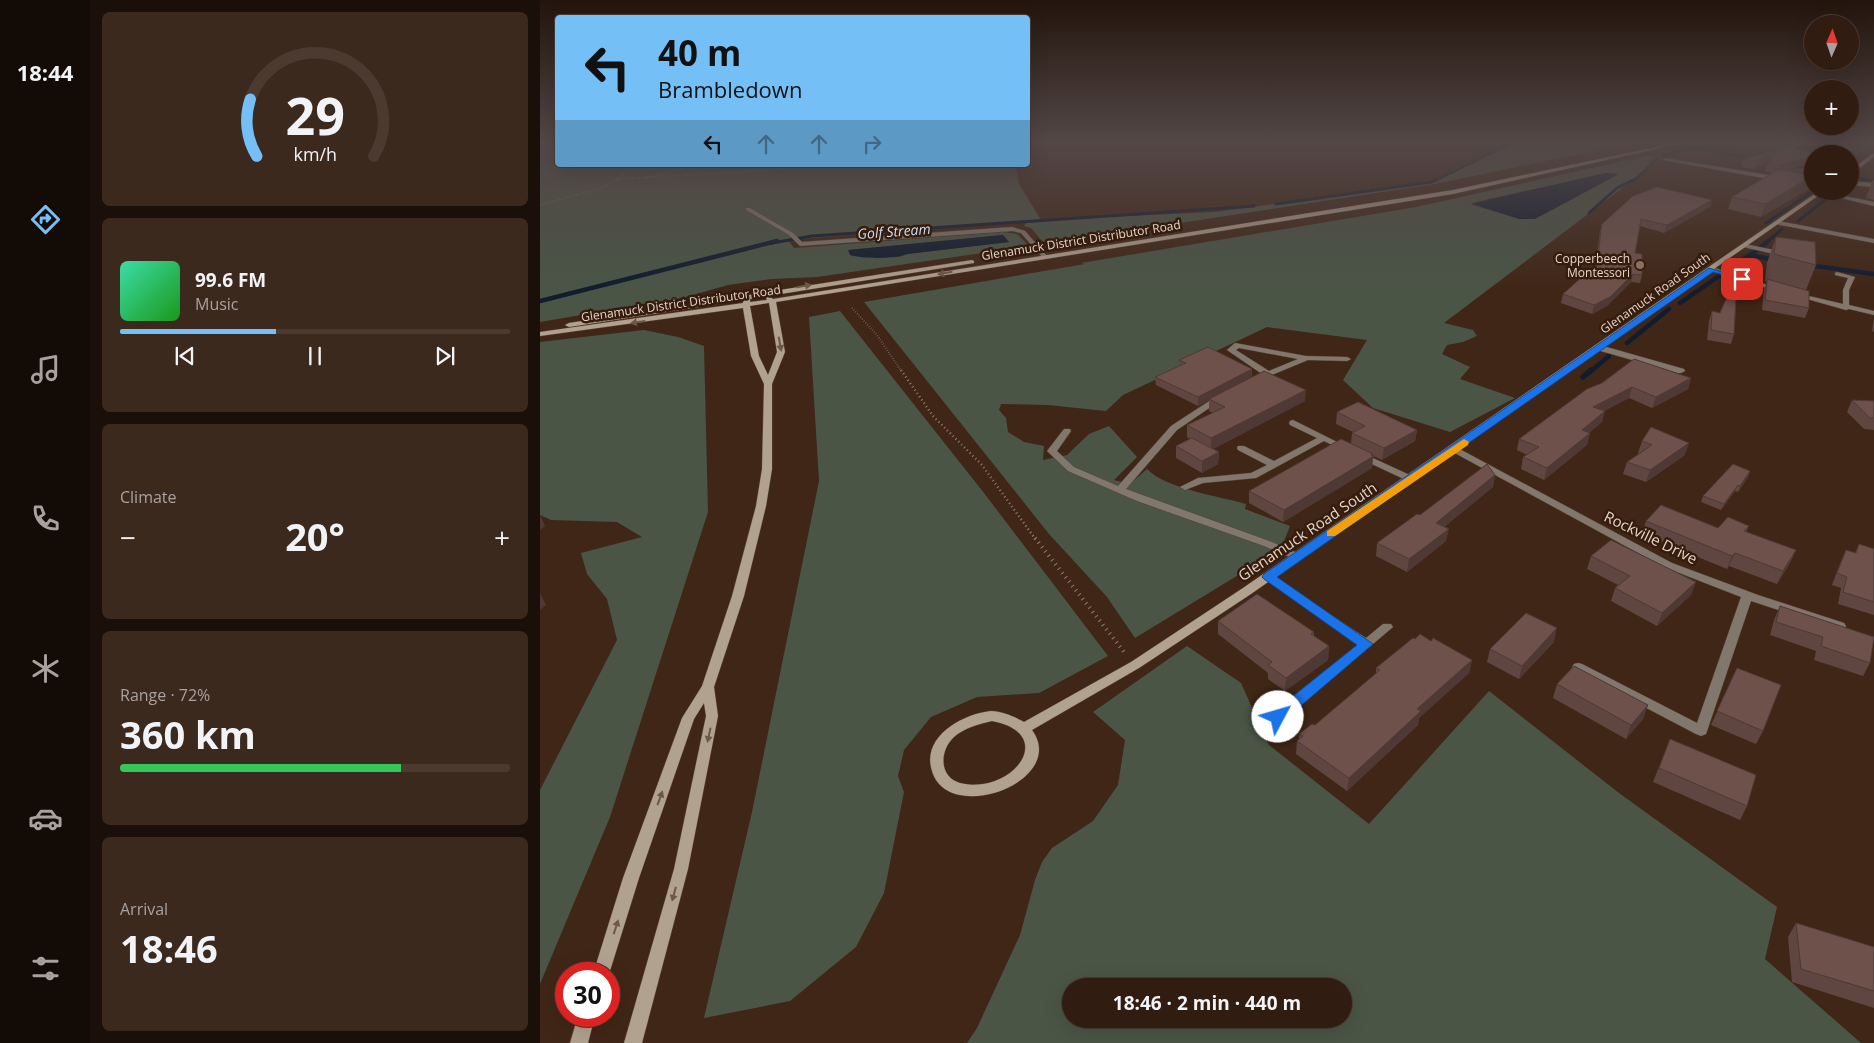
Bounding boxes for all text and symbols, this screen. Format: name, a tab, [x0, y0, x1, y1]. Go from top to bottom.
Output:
north arrow	[1804, 15, 1859, 70]
map controls	[1804, 15, 1859, 200]
text: 40 m	[658, 29, 741, 76]
icon: left	[575, 35, 640, 100]
text: 18:44	[17, 57, 73, 87]
text: Brambledown	[658, 74, 802, 104]
text: 29	[285, 79, 345, 150]
button: +	[1804, 80, 1859, 135]
icon: left	[699, 130, 727, 158]
icon: ahead	[752, 130, 780, 158]
icon: ahead	[805, 130, 833, 158]
icon: right	[858, 130, 886, 158]
text: km/h	[293, 142, 337, 166]
button: −	[1804, 145, 1859, 200]
icon: directions	[28, 202, 63, 237]
street label: Glenamuck District Distributor Road	[980, 216, 1182, 264]
water label: Golf Stream	[857, 219, 931, 243]
street label: Glenamuck Road South	[1597, 249, 1713, 337]
place label: Copperbeech Montessori	[1555, 250, 1630, 281]
pin	[1721, 258, 1763, 300]
marker: Copperbeech Montessori	[1634, 259, 1646, 271]
icon: arrive	[1728, 265, 1756, 293]
text: 99.6 FM	[195, 267, 266, 293]
one-way arrow	[936, 269, 952, 277]
street label: Glenamuck District Distributor Road	[580, 281, 782, 325]
one-way arrow	[797, 282, 813, 290]
text: Music	[195, 293, 239, 315]
one-way arrow	[629, 318, 645, 326]
one-way arrow	[776, 336, 784, 352]
icon: previous	[171, 342, 199, 370]
icon: pause	[301, 342, 329, 370]
icon: next	[431, 342, 459, 370]
icon: music	[28, 352, 63, 387]
street label: Glenamuck Road South	[1234, 477, 1380, 585]
text: Climate	[120, 486, 177, 508]
icon: phone	[28, 501, 63, 536]
street label: Rockville Drive	[1601, 506, 1701, 568]
text: 20°	[285, 510, 345, 562]
text: −	[120, 518, 136, 556]
text: +	[494, 518, 510, 556]
icon: climate	[28, 651, 63, 686]
text: Range · 72%	[120, 684, 210, 706]
position arrow	[1251, 690, 1303, 742]
text: 360 km	[120, 708, 256, 760]
one-way arrow	[704, 727, 712, 743]
one-way arrow	[656, 790, 664, 805]
icon: car	[28, 801, 63, 836]
one-way arrow	[670, 886, 678, 901]
text: Arrival	[120, 898, 168, 920]
one-way arrow	[612, 920, 620, 935]
text: 18:46	[120, 922, 218, 974]
icon: filters	[28, 951, 63, 986]
speed limit sign: 30	[555, 962, 620, 1027]
text: 18:46 · 2 min · 440 m	[1113, 990, 1301, 1016]

